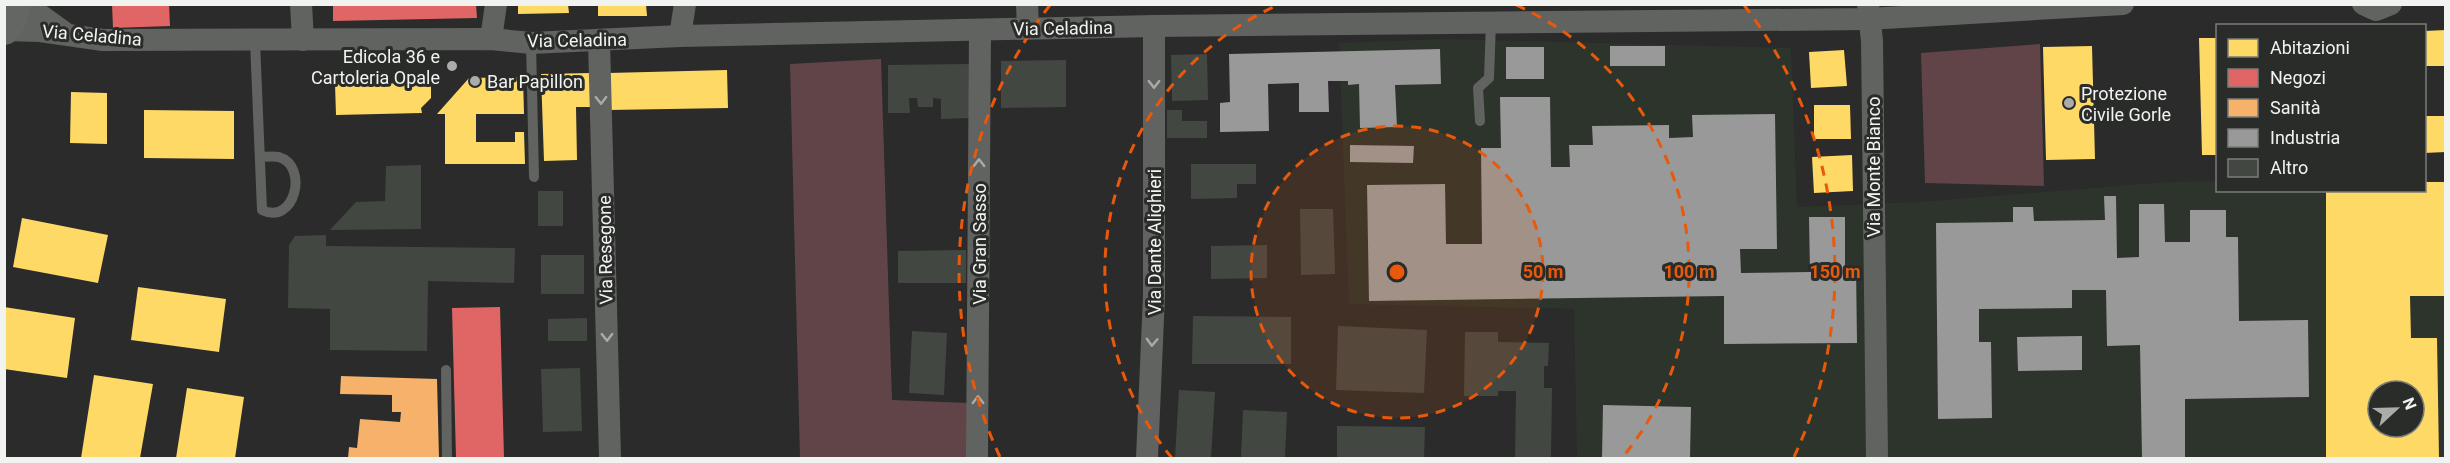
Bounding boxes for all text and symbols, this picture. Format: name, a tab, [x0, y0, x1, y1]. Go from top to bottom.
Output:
street label: Via Celadina	[1013, 17, 1113, 39]
street label: Via Celadina	[41, 20, 143, 50]
legend	[2216, 24, 2426, 192]
street label: Via Celadina	[527, 29, 627, 51]
text: Abitazioni	[2270, 37, 2350, 58]
place label: Edicola 36 e Cartoleria Opale	[311, 46, 440, 88]
marker: Edicola 36 e Cartoleria Opale	[445, 59, 459, 73]
text: Negozi	[2270, 67, 2326, 88]
place label: Bar Papillon	[487, 71, 583, 92]
marker: Bar Papillon	[468, 74, 482, 88]
one-way arrow	[1148, 80, 1160, 89]
place label: Protezione Civile Gorle	[2081, 83, 2171, 125]
one-way arrow	[594, 95, 607, 104]
marker: Protezione Civile Gorle	[2062, 96, 2076, 110]
street label: Via Monte Bianco	[1863, 97, 1884, 237]
text: Sanità	[2270, 97, 2320, 118]
text: Industria	[2270, 127, 2340, 148]
text: Altro	[2270, 157, 2308, 178]
one-way arrow	[973, 159, 985, 168]
street label: Via Dante Alighieri	[1144, 169, 1165, 315]
street label: Via Gran Sasso	[969, 183, 990, 305]
street label: Via Resegone	[594, 195, 616, 305]
text: 50 m	[1523, 261, 1563, 282]
text: 100 m	[1663, 261, 1715, 282]
text: 150 m	[1809, 261, 1861, 282]
centre of rings	[1387, 262, 1407, 282]
one-way arrow	[600, 332, 613, 341]
one-way arrow	[1146, 338, 1159, 347]
north arrow	[2366, 379, 2426, 439]
text: N	[2399, 395, 2420, 412]
one-way arrow	[972, 396, 984, 405]

